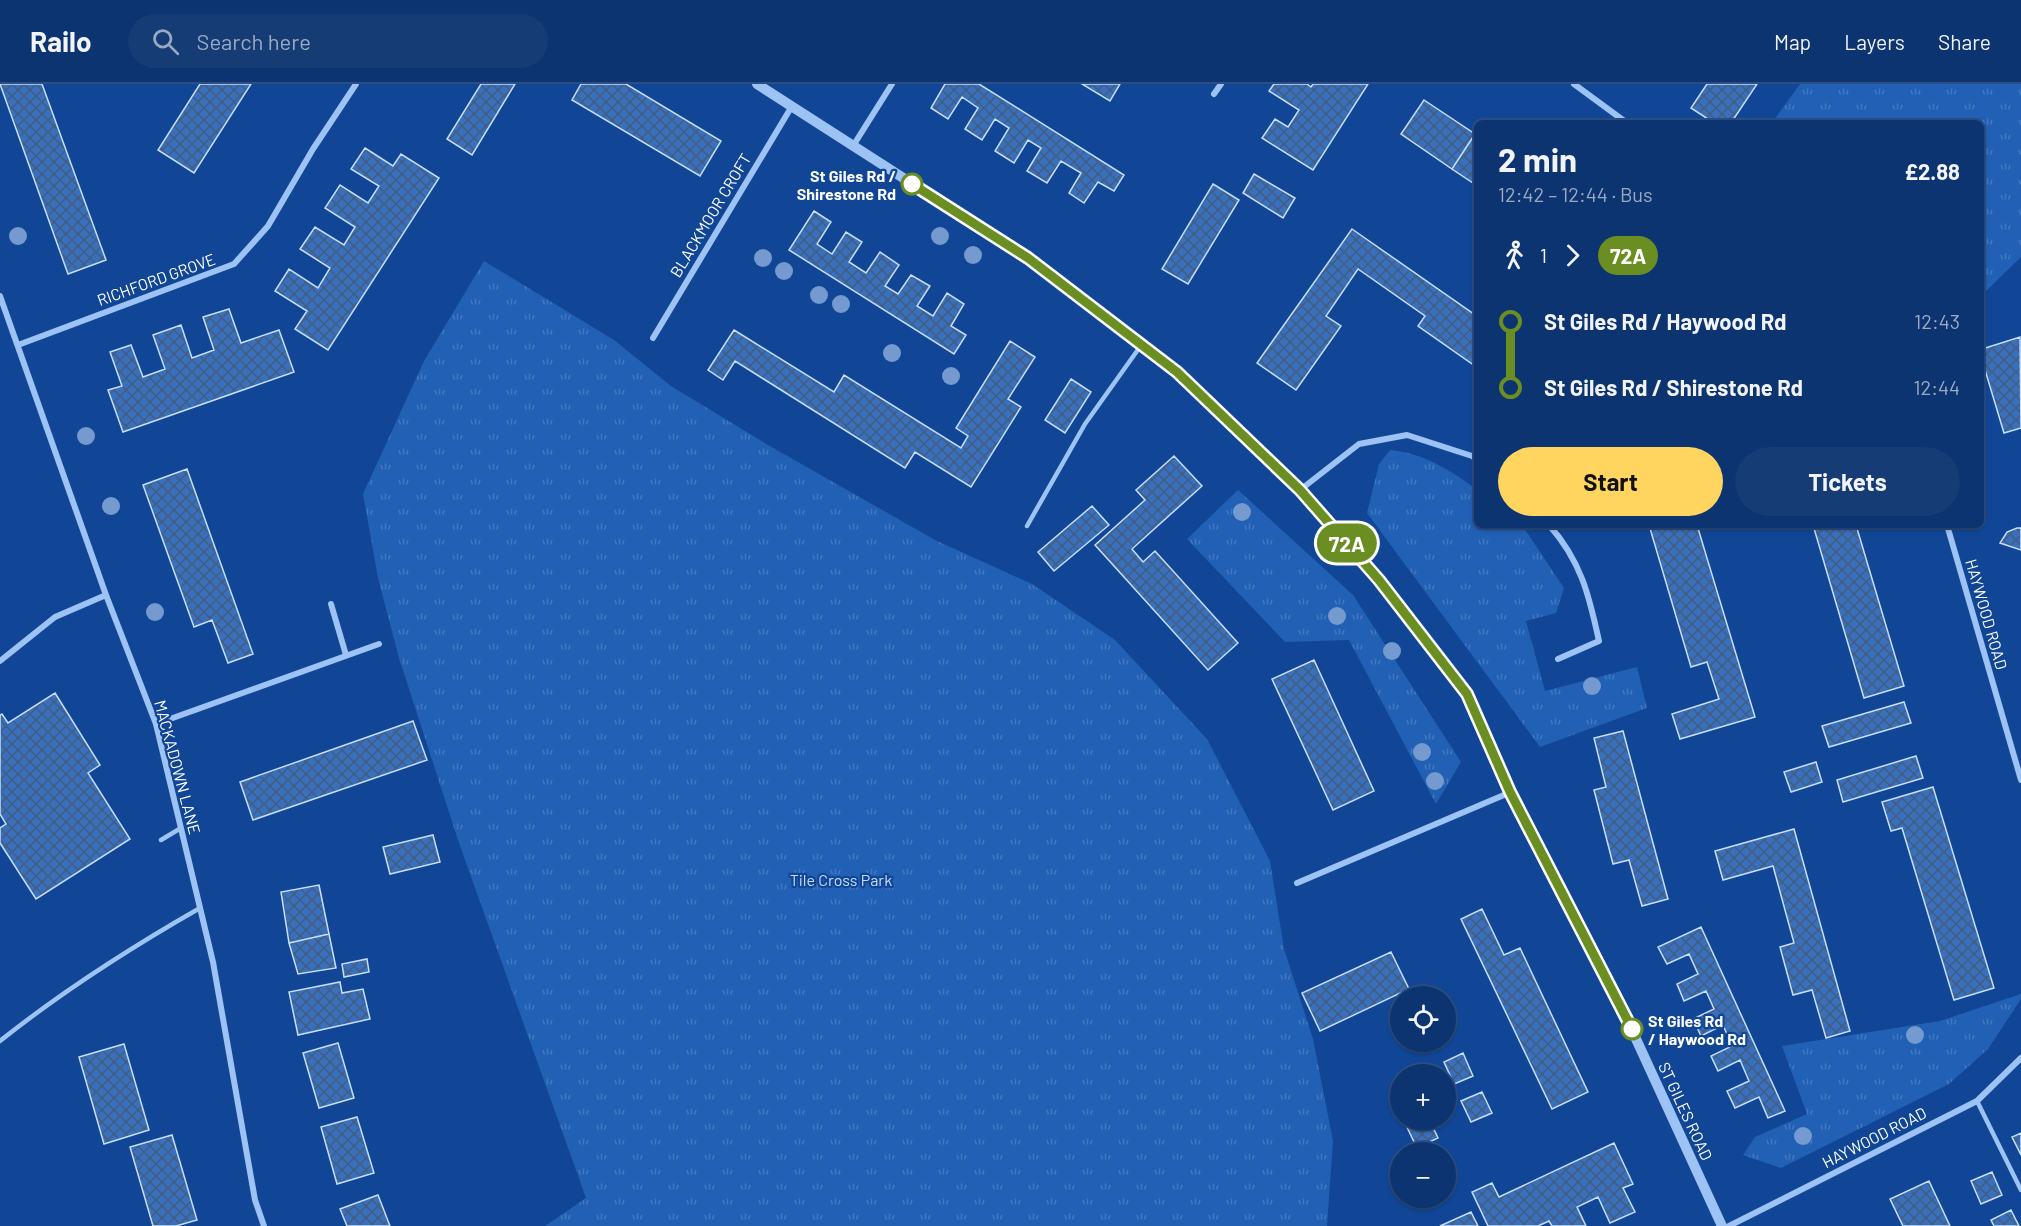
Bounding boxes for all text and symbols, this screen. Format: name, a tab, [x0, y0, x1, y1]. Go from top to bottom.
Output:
search box	[128, 14, 548, 68]
text: Railo	[30, 24, 92, 58]
icon: search	[149, 25, 182, 58]
text: Search here	[197, 28, 311, 54]
text: Map	[1774, 29, 1811, 54]
text: Layers	[1844, 29, 1905, 54]
text: Share	[1938, 29, 1991, 54]
text: 2 min	[1498, 139, 1577, 179]
street label: BLACKMOOR CROFT	[666, 150, 754, 280]
text: £2.88	[1904, 158, 1960, 184]
place label: St Giles Rd / Shirestone Rd	[797, 166, 896, 203]
marker: St Giles Rd / Shirestone Rd	[901, 173, 923, 195]
text: 12:42 – 12:44 · Bus	[1498, 182, 1653, 206]
icon: walk	[1498, 239, 1531, 272]
icon: forward	[1556, 239, 1589, 272]
text: 1	[1540, 243, 1547, 267]
text: 72A	[1610, 243, 1646, 268]
street label: RICHFORD GROVE	[94, 249, 218, 309]
text: St Giles Rd / Haywood Rd	[1544, 308, 1787, 334]
text: 12:43	[1914, 309, 1960, 333]
text: St Giles Rd / Shirestone Rd	[1544, 374, 1803, 400]
text: 12:44	[1913, 375, 1960, 399]
button: Start	[1498, 447, 1723, 516]
button: Tickets	[1735, 447, 1960, 516]
line badge: 72A	[1312, 524, 1382, 562]
text: 72A	[1329, 531, 1365, 556]
street label: HAYWOOD ROAD	[1962, 556, 2012, 672]
street label: MACKADOWN LANE	[151, 698, 205, 836]
park label: Tile Cross Park	[790, 870, 892, 889]
map controls	[1390, 986, 1456, 1208]
button: locate	[1390, 986, 1456, 1052]
place label: St Giles Rd / Haywood Rd	[1648, 1011, 1746, 1048]
marker: St Giles Rd / Haywood Rd	[1621, 1018, 1643, 1040]
street label: ST GILES ROAD	[1655, 1059, 1717, 1163]
button: +	[1390, 1064, 1456, 1130]
street label: HAYWOOD ROAD	[1819, 1103, 1929, 1171]
button: −	[1390, 1142, 1456, 1208]

